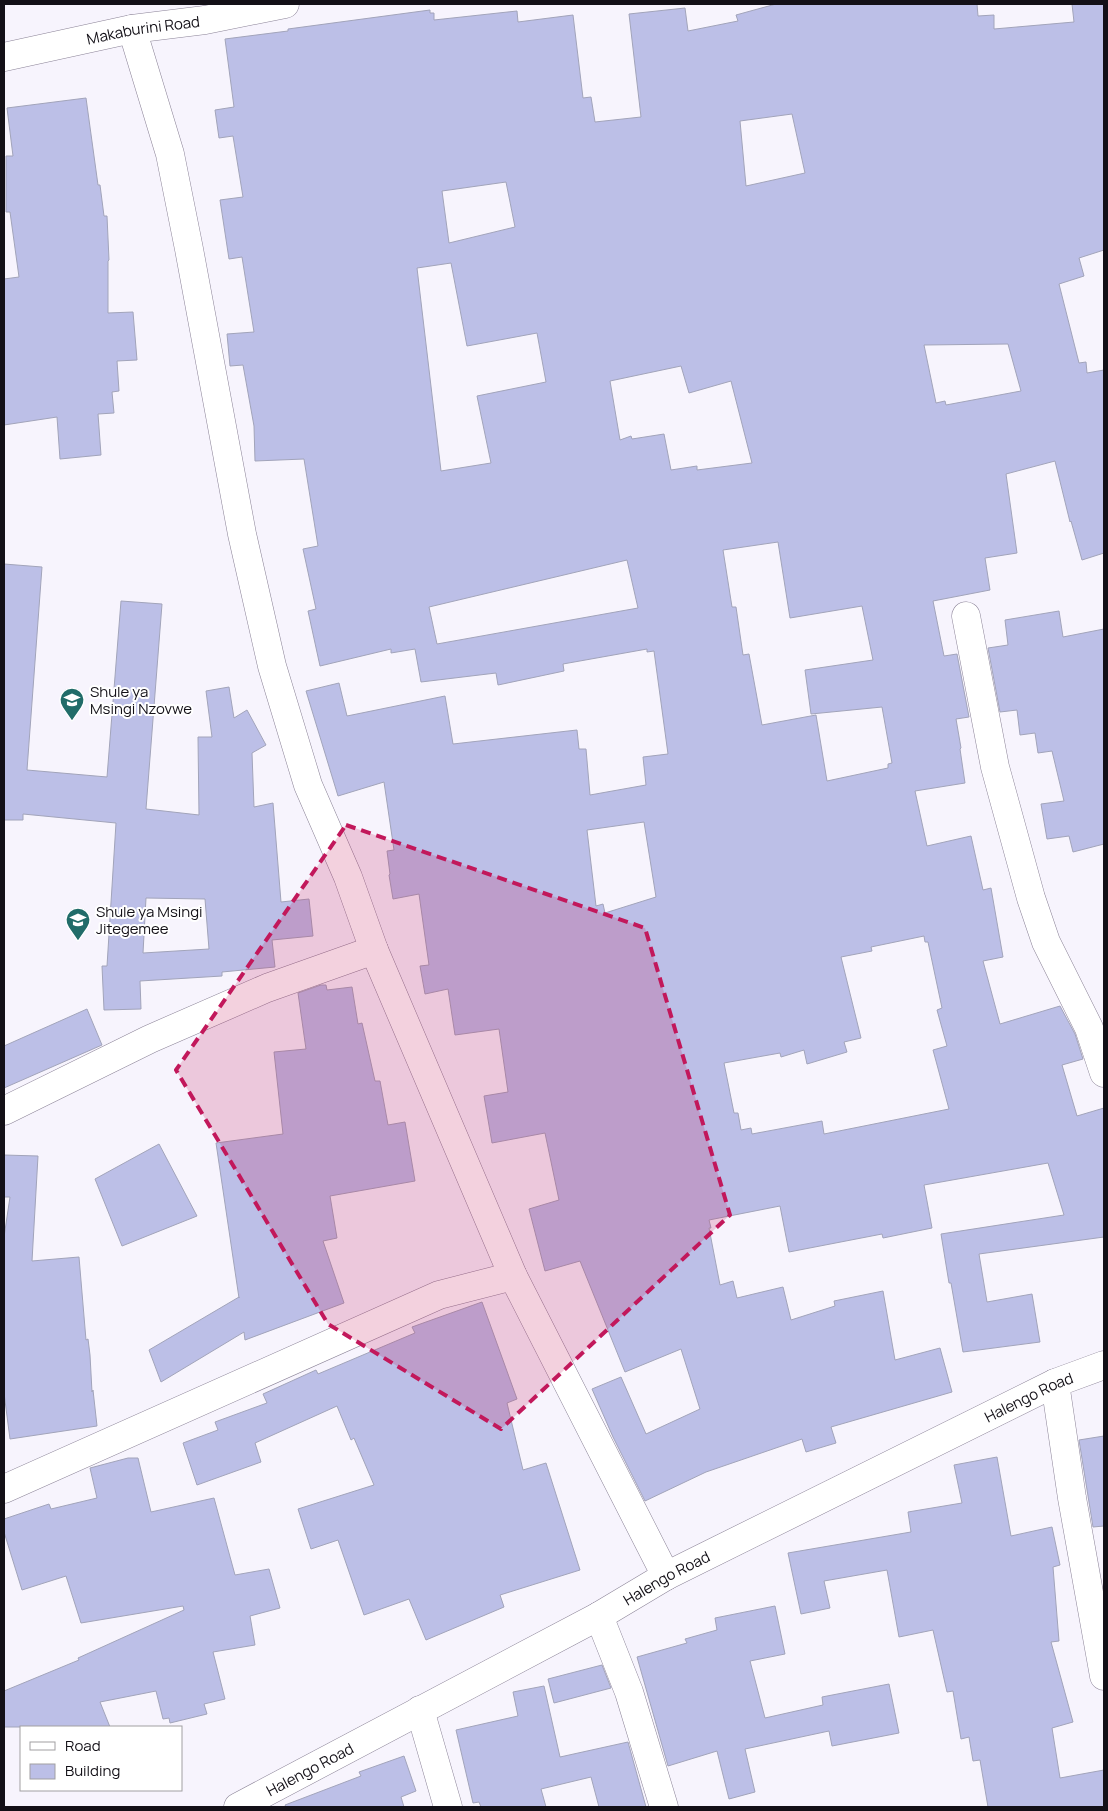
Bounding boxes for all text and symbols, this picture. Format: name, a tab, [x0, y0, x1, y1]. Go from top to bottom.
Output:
street label: Makaburini Road	[85, 10, 201, 49]
place label: Shule ya Msingi Nzovwe	[90, 681, 192, 719]
school or university icon: Shule ya Msingi Nzovwe	[59, 687, 85, 721]
place label: Shule ya Msingi Jitegemee	[96, 901, 203, 939]
school or university icon: Shule ya Msingi Jitegemee	[65, 907, 91, 941]
street label: Halengo Road	[981, 1367, 1076, 1427]
street label: Halengo Road	[619, 1545, 713, 1610]
legend	[20, 1726, 182, 1791]
text: Road	[65, 1735, 101, 1756]
street label: Halengo Road	[262, 1737, 357, 1801]
text: Building	[65, 1760, 120, 1781]

